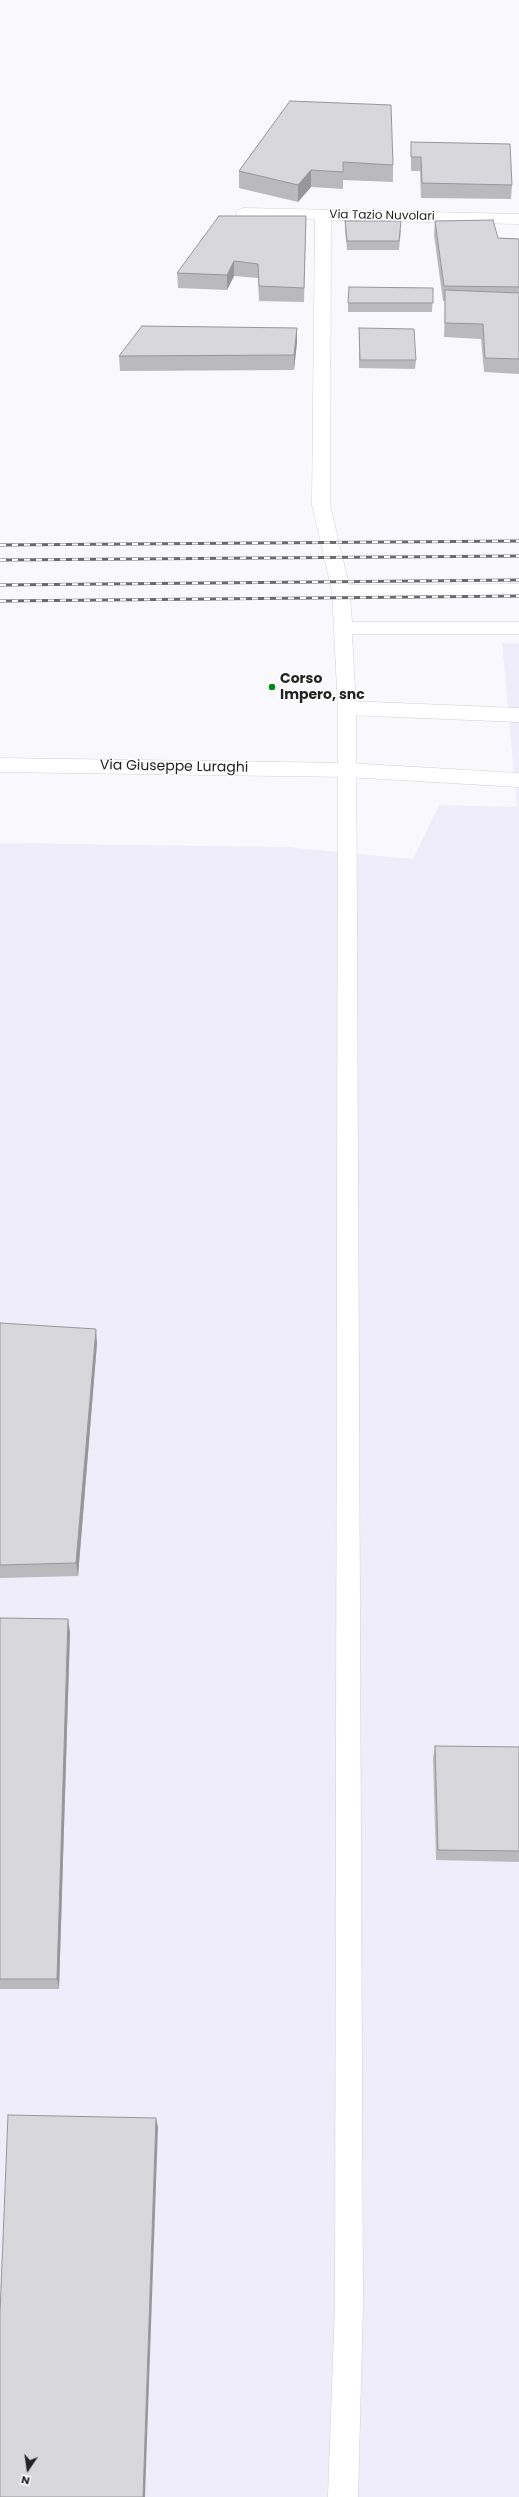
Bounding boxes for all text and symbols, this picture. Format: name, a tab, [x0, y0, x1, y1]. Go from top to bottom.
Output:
street label: Via Tazio Nuvolari	[329, 208, 435, 224]
place label: Corso Impero, snc	[280, 671, 365, 704]
marker: Corso Impero, snc	[267, 682, 277, 692]
street label: Via Giuseppe Luraghi	[100, 757, 248, 777]
north arrow	[8, 2449, 48, 2489]
text: N	[19, 2472, 31, 2489]

